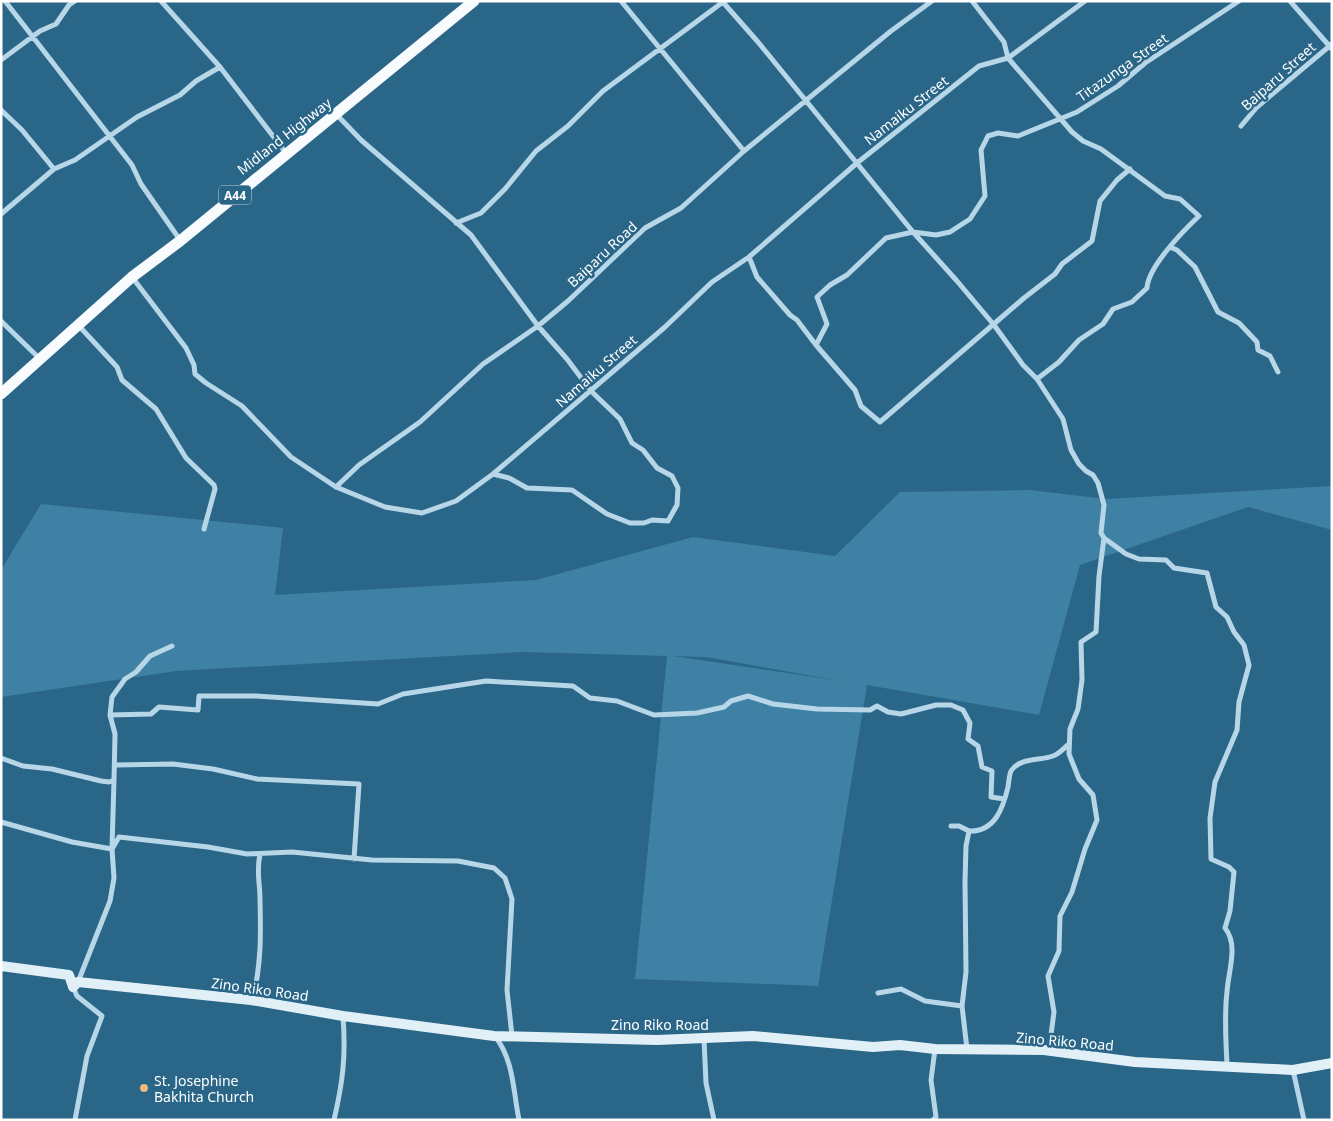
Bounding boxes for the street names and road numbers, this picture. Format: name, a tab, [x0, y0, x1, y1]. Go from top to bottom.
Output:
street label: Titazunga Street	[1073, 28, 1171, 106]
street label: Baiparu Street	[1237, 37, 1319, 115]
street label: Namaiku Street	[860, 71, 952, 149]
street label: Midland Highway	[233, 93, 336, 179]
road number: A44	[219, 186, 251, 204]
street label: Baiparu Road	[563, 217, 641, 291]
street label: Namaiku Street	[551, 330, 641, 412]
street label: Zino Riko Road	[210, 973, 310, 1005]
street label: Zino Riko Road	[611, 1015, 709, 1034]
street label: Zino Riko Road	[1015, 1027, 1115, 1055]

